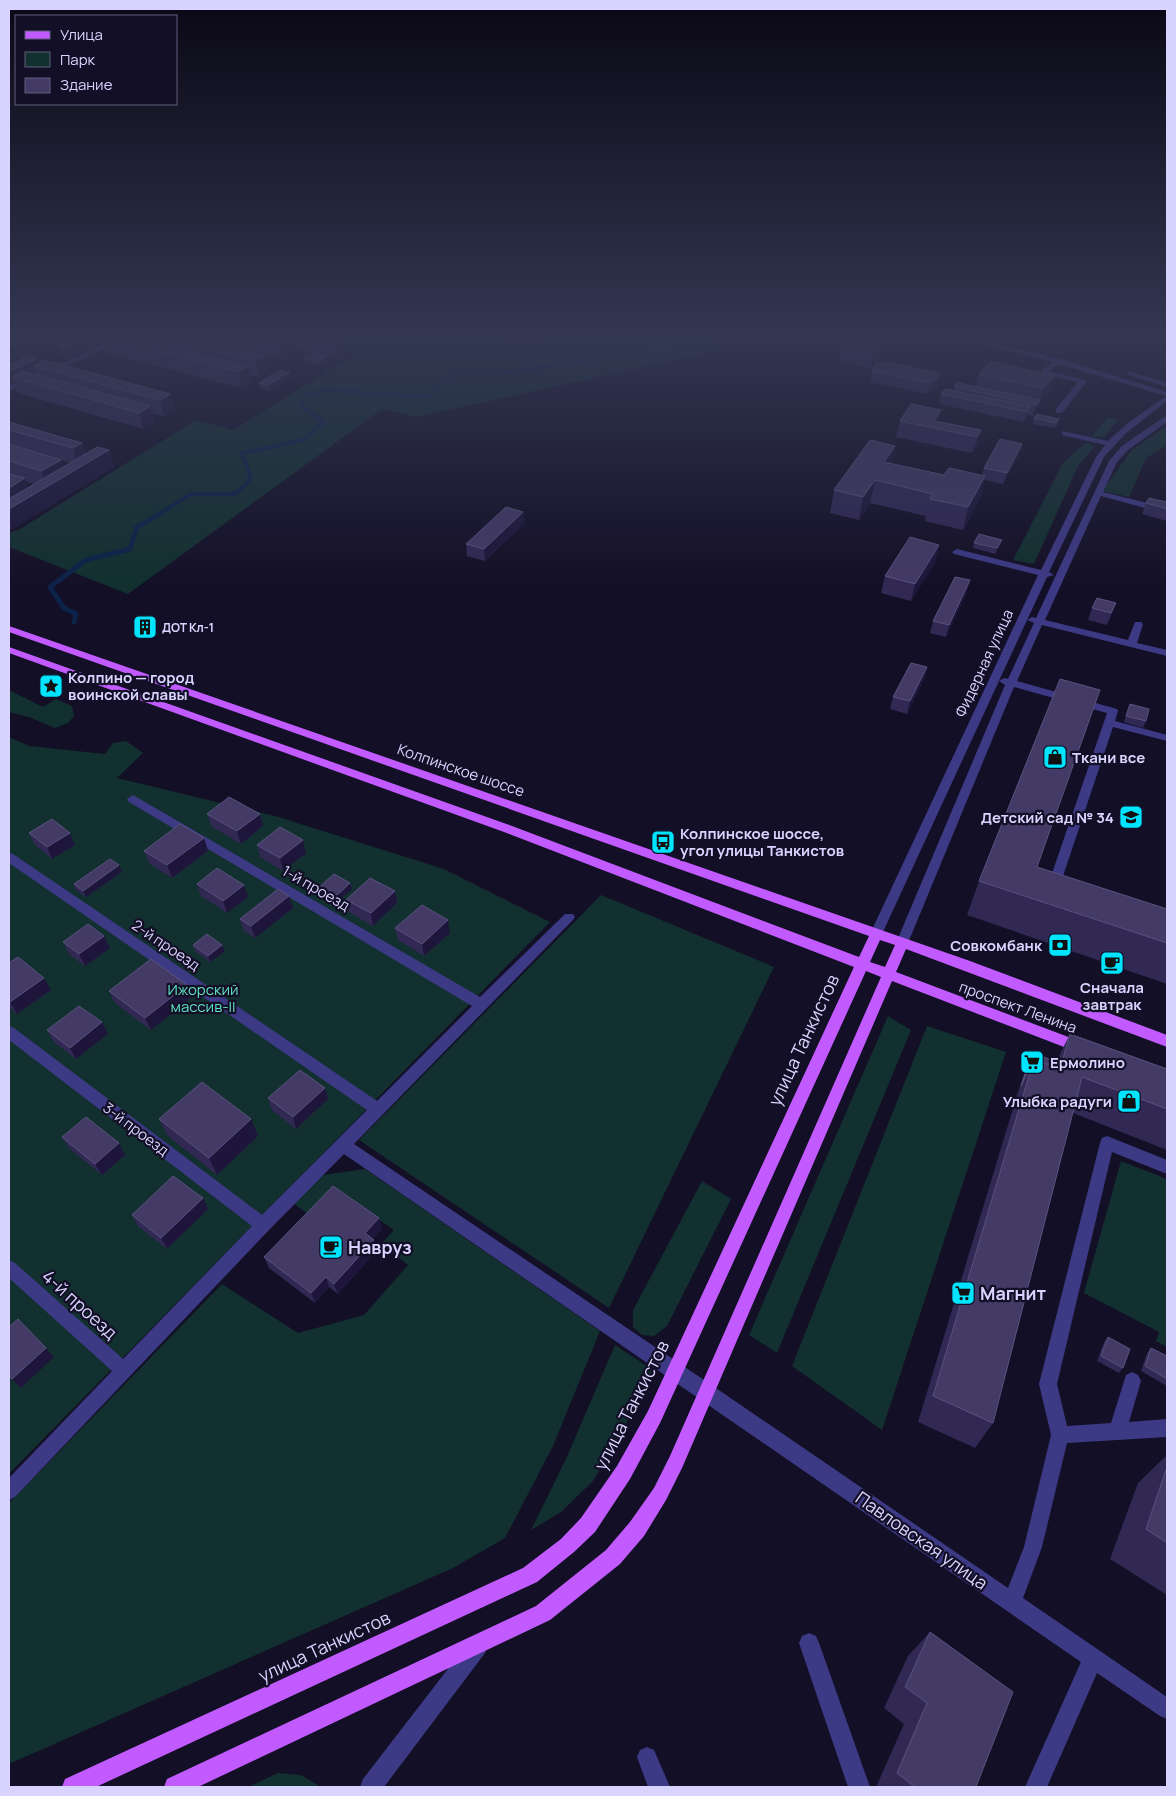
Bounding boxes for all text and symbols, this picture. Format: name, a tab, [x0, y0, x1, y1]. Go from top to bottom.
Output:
legend	[15, 15, 178, 105]
text: Улица	[60, 24, 103, 45]
text: Парк	[60, 49, 96, 70]
text: Здание	[60, 74, 113, 95]
street label: Фидерная улица	[950, 606, 1018, 720]
building icon: ДОТ Кл-1	[132, 614, 158, 640]
place label: ДОТ Кл-1	[162, 619, 214, 636]
place label: Колпино — город воинской славы	[68, 667, 195, 705]
place icon: Колпино — город воинской славы	[38, 673, 64, 699]
street label: Колпинское шоссе	[395, 738, 528, 802]
shop icon: Ткани все	[1042, 744, 1068, 770]
place label: Ткани все	[1072, 747, 1145, 768]
school or university icon: Детский сад № 34	[1118, 804, 1144, 830]
place label: Детский сад № 34	[981, 807, 1114, 828]
place label: Колпинское шоссе, угол улицы Танкистов	[680, 823, 844, 861]
bus stop icon: Колпинское шоссе, угол улицы Танкистов	[650, 829, 676, 855]
street label: 1-й проезд	[278, 860, 354, 916]
street label: 2-й проезд	[128, 915, 204, 975]
bank icon: Совкомбанк	[1047, 932, 1073, 958]
place label: Совкомбанк	[950, 935, 1043, 956]
cafe icon: Сначала завтрак	[1099, 950, 1125, 976]
street label: улица Танкистов	[762, 970, 844, 1110]
street label: проспект Ленина	[956, 976, 1080, 1038]
place label: Сначала завтрак	[1080, 977, 1144, 1015]
park label: Ижорский массив-II	[167, 979, 239, 1017]
supermarket icon: Ермолино	[1019, 1049, 1045, 1075]
place label: Ермолино	[1050, 1052, 1125, 1073]
shop icon: Улыбка радуги	[1116, 1088, 1142, 1114]
place label: Улыбка радуги	[1003, 1091, 1112, 1112]
street label: 3-й проезд	[99, 1097, 173, 1161]
cafe icon: Навруз	[318, 1234, 344, 1260]
place label: Навруз	[348, 1235, 412, 1259]
street label: 4-й проезд	[37, 1264, 123, 1344]
supermarket icon: Магнит	[950, 1280, 976, 1306]
place label: Магнит	[980, 1281, 1047, 1305]
street label: улица Танкистов	[588, 1336, 674, 1474]
street label: Павловская улица	[851, 1485, 993, 1595]
street label: улица Танкистов	[254, 1605, 394, 1687]

